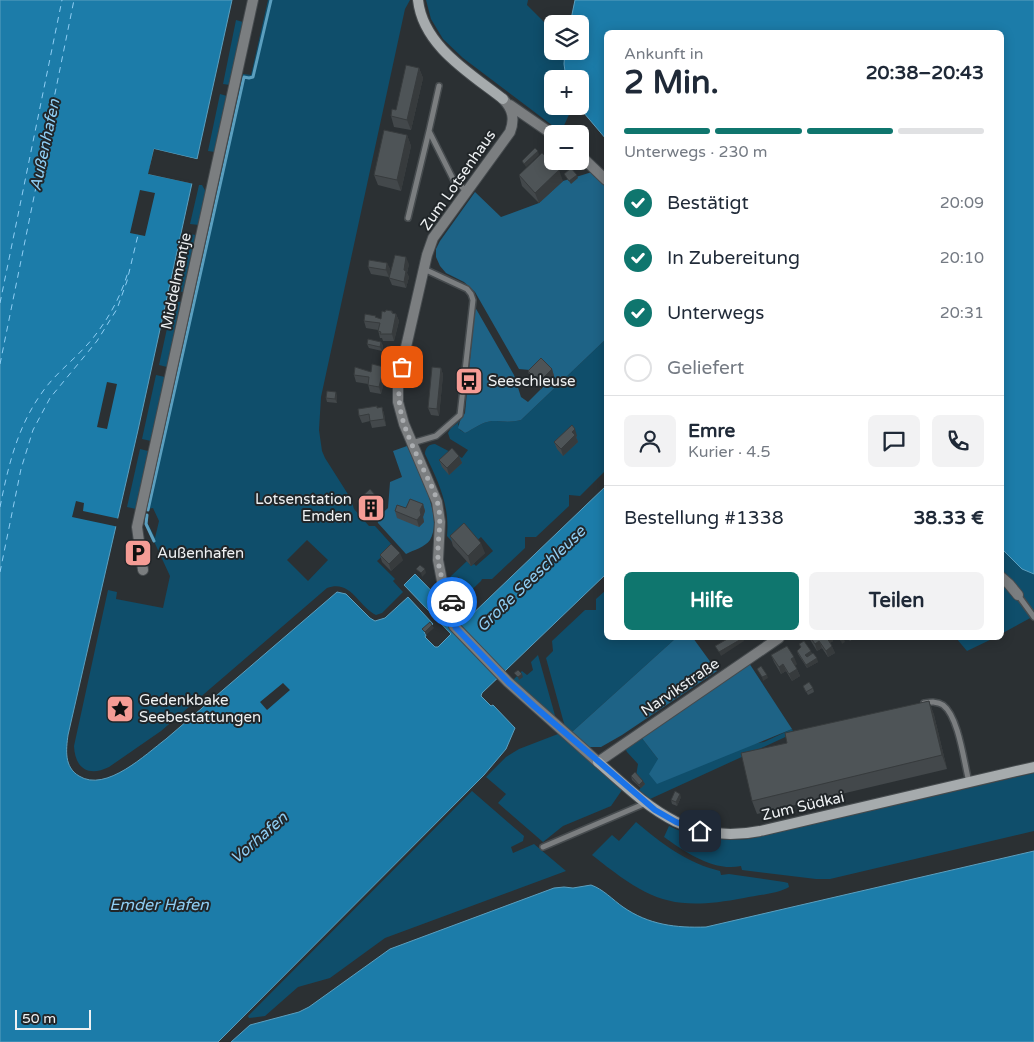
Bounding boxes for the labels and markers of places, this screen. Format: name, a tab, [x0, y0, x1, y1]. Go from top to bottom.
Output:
pin	[381, 346, 423, 388]
bus stop icon: Seeschleuse	[454, 366, 484, 396]
place label: Seeschleuse	[488, 372, 576, 390]
place label: Lotsenstation Emden	[255, 490, 352, 525]
building icon: Lotsenstation Emden	[356, 493, 386, 523]
parking icon: Außenhafen	[123, 538, 153, 568]
place label: Außenhafen	[157, 544, 244, 562]
place label: Gedenkbake Seebestattungen	[139, 691, 261, 726]
place icon: Gedenkbake Seebestattungen	[105, 694, 135, 724]
pin	[679, 810, 721, 852]

